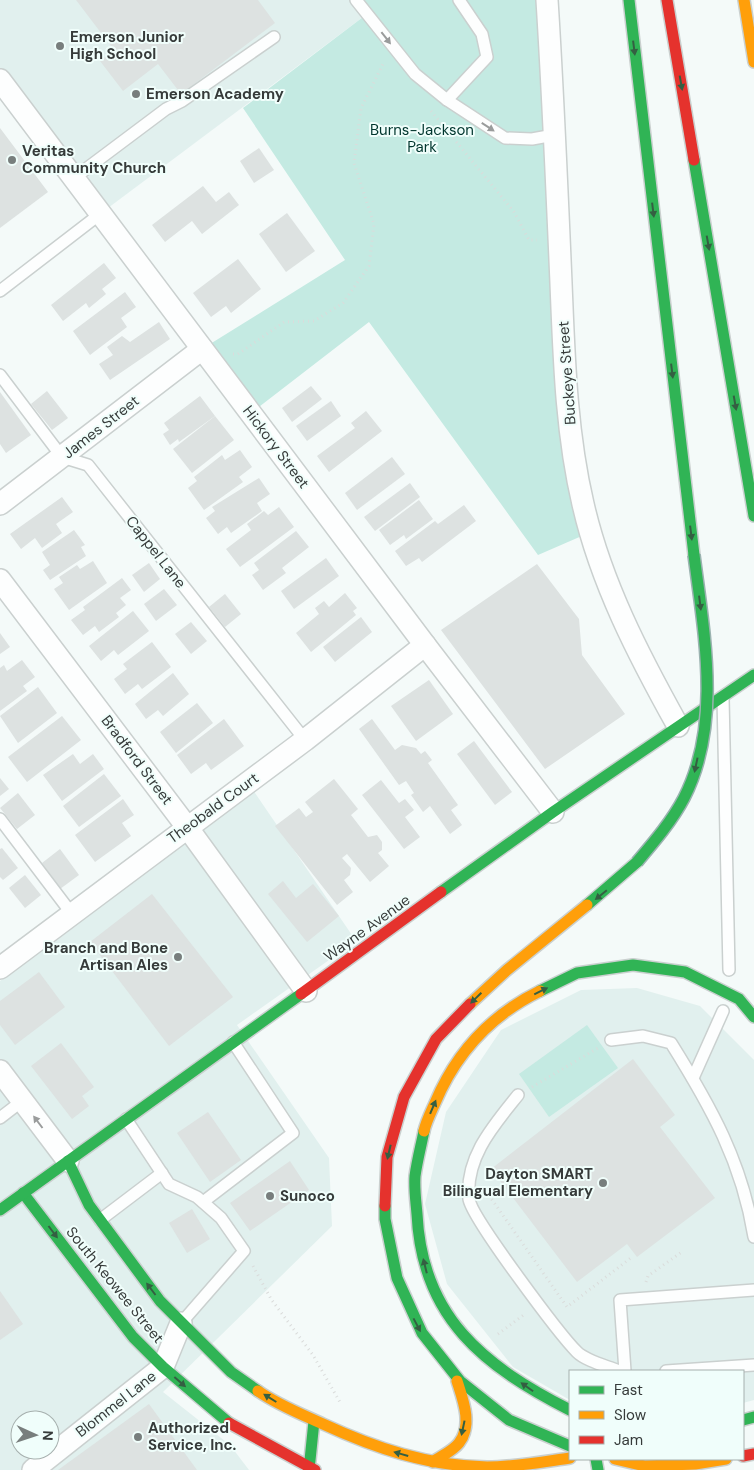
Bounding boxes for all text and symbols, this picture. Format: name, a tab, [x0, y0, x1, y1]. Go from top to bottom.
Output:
place label: Emerson Junior High School	[70, 27, 184, 64]
one-way arrow	[381, 31, 391, 45]
marker: Emerson Junior High School	[54, 40, 66, 52]
one-way arrow	[631, 41, 639, 57]
one-way arrow	[678, 75, 686, 91]
place label: Emerson Academy	[146, 84, 284, 104]
marker: Emerson Academy	[130, 88, 142, 100]
park label: Burns-Jackson Park	[370, 120, 474, 157]
one-way arrow	[481, 122, 494, 132]
place label: Veritas Community Church	[22, 141, 166, 178]
marker: Veritas Community Church	[6, 154, 18, 166]
one-way arrow	[650, 202, 658, 218]
one-way arrow	[705, 235, 713, 251]
street label: Buckeye Street	[553, 320, 581, 426]
one-way arrow	[668, 363, 676, 379]
street label: James Street	[59, 391, 143, 463]
one-way arrow	[732, 395, 740, 411]
street label: Hickory Street	[238, 402, 314, 493]
street label: Cappel Lane	[121, 512, 191, 592]
one-way arrow	[687, 525, 695, 541]
one-way arrow	[696, 596, 704, 612]
street label: Bradford Street	[97, 711, 177, 809]
one-way arrow	[692, 757, 700, 772]
street label: Theobald Court	[163, 768, 263, 848]
one-way arrow	[595, 889, 608, 900]
street label: Wayne Avenue	[320, 890, 414, 966]
place label: Branch and Bone Artisan Ales	[44, 938, 168, 975]
marker: Branch and Bone Artisan Ales	[172, 951, 184, 963]
one-way arrow	[533, 987, 548, 996]
one-way arrow	[470, 992, 482, 1004]
one-way arrow	[430, 1100, 438, 1114]
one-way arrow	[33, 1116, 44, 1129]
one-way arrow	[385, 1144, 393, 1159]
place label: Dayton SMART Bilingual Elementary	[443, 1164, 593, 1201]
marker: Dayton SMART Bilingual Elementary	[597, 1177, 609, 1189]
place label: Sunoco	[280, 1186, 335, 1206]
marker: Sunoco	[264, 1190, 276, 1202]
street label: South Keowee Street	[62, 1222, 168, 1348]
one-way arrow	[47, 1225, 58, 1238]
one-way arrow	[421, 1259, 429, 1274]
one-way arrow	[146, 1282, 156, 1296]
one-way arrow	[413, 1318, 421, 1332]
street label: Blommel Lane	[72, 1366, 160, 1442]
legend	[569, 1370, 744, 1460]
one-way arrow	[174, 1376, 186, 1387]
text: Fast	[614, 1380, 643, 1400]
one-way arrow	[520, 1382, 534, 1392]
one-way arrow	[264, 1394, 277, 1403]
text: Slow	[614, 1405, 647, 1425]
north arrow	[10, 1410, 60, 1460]
place label: Authorized Service, Inc.	[148, 1418, 237, 1455]
one-way arrow	[459, 1420, 467, 1436]
text: N	[39, 1430, 57, 1441]
text: Jam	[614, 1430, 643, 1450]
marker: Authorized Service, Inc.	[132, 1431, 144, 1443]
one-way arrow	[393, 1450, 408, 1458]

